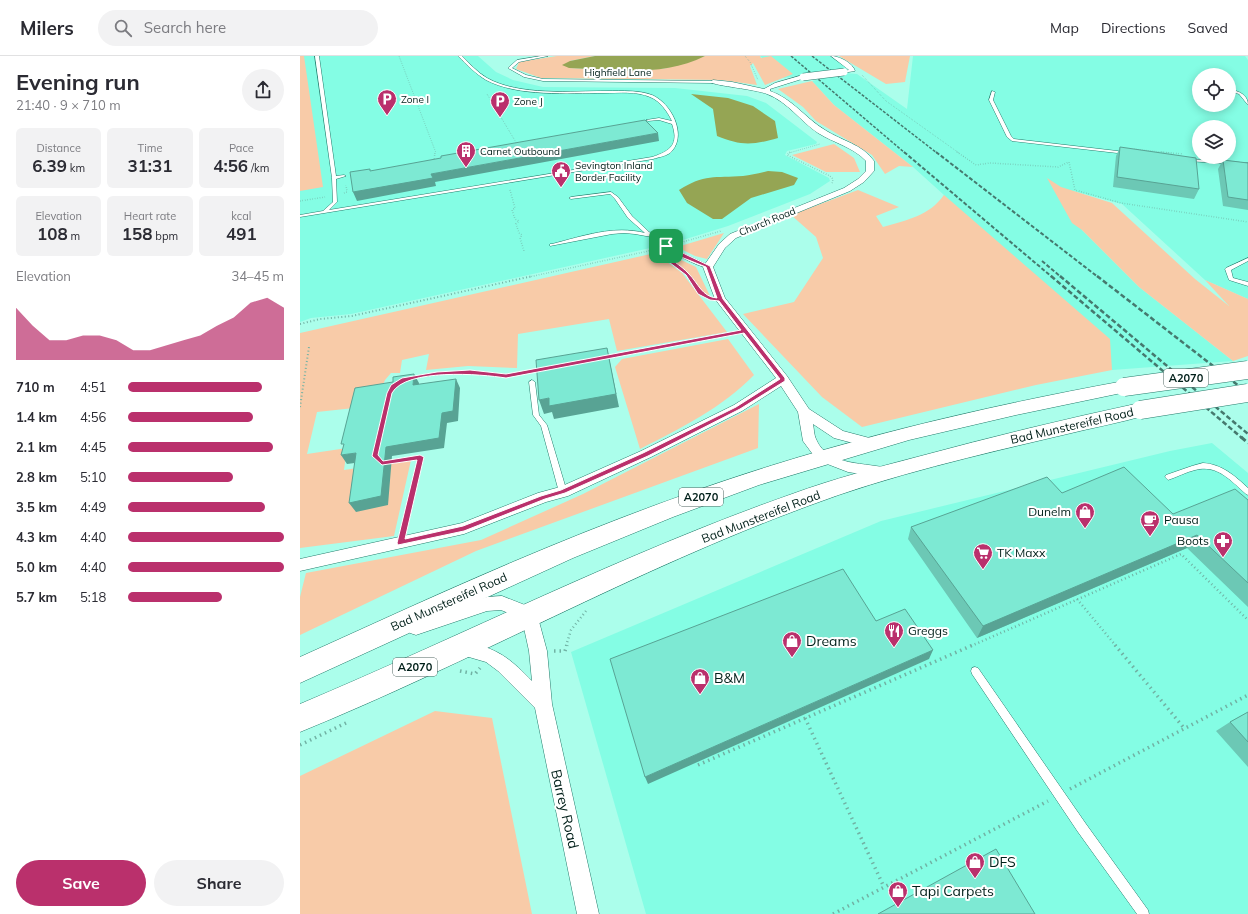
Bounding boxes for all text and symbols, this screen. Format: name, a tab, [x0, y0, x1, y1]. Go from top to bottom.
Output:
search box	[98, 10, 378, 46]
text: Milers	[20, 16, 74, 40]
icon: search	[112, 17, 134, 39]
text: Search here	[144, 18, 226, 37]
text: Map	[1050, 19, 1079, 37]
text: Directions	[1101, 19, 1166, 37]
text: Saved	[1188, 19, 1228, 37]
street label: Highfield Lane	[585, 66, 651, 79]
text: Evening run	[16, 68, 140, 96]
map controls	[1192, 68, 1236, 164]
button: locate	[1192, 68, 1236, 112]
button: share	[242, 69, 284, 111]
parking icon: Zone I	[376, 88, 398, 116]
parking icon: Zone J	[489, 90, 511, 118]
place label: Zone I	[401, 93, 429, 106]
place label: Zone J	[514, 95, 543, 108]
text: 21:40 · 9 × 710 m	[16, 97, 121, 113]
button: layers	[1192, 120, 1236, 164]
building icon: Carnet Outbound	[455, 140, 477, 168]
text: Distance	[36, 141, 81, 155]
text: Time	[138, 141, 162, 155]
text: Pace	[229, 141, 254, 155]
place label: Carnet Outbound	[480, 145, 560, 158]
text: 6.39	[32, 155, 67, 176]
text: 31:31	[127, 155, 173, 176]
text: 4:56	[213, 155, 248, 176]
place label: Sevington Inland Border Facility	[575, 159, 653, 184]
public building icon: Sevington Inland Border Facility	[550, 160, 572, 188]
text: km	[67, 161, 85, 175]
text: /km	[248, 161, 269, 175]
street label: Church Road	[737, 204, 797, 239]
text: Elevation	[35, 209, 82, 223]
text: Heart rate	[124, 209, 176, 223]
text: kcal	[231, 209, 251, 223]
text: 108	[37, 223, 68, 244]
text: 158	[122, 223, 152, 244]
text: 491	[226, 223, 257, 244]
text: m	[68, 229, 80, 243]
text: bpm	[152, 229, 178, 243]
pin	[649, 229, 683, 263]
icon: arrive	[655, 235, 677, 257]
text: Elevation	[16, 268, 71, 284]
text: 34–45 m	[231, 268, 284, 284]
road number: A2070	[1164, 369, 1208, 387]
text: 710 m	[16, 379, 55, 395]
text: 4:51	[80, 379, 106, 395]
street label: Bad Munstereifel Road	[1009, 404, 1135, 447]
text: 1.4 km	[16, 409, 57, 425]
text: 4:56	[80, 409, 106, 425]
text: 2.1 km	[16, 439, 57, 455]
text: 4:45	[80, 439, 106, 455]
text: 2.8 km	[16, 469, 57, 485]
text: 5:10	[80, 469, 106, 485]
street label: Bad Munstereifel Road	[699, 487, 822, 546]
road number: A2070	[679, 488, 723, 506]
text: 3.5 km	[16, 499, 57, 515]
text: 4:49	[80, 499, 106, 515]
shop icon: Dunelm	[1074, 501, 1096, 529]
place label: Dunelm	[1028, 504, 1071, 519]
cafe icon: Pausa	[1139, 509, 1161, 537]
place label: Pausa	[1164, 512, 1199, 527]
text: 4.3 km	[16, 529, 57, 545]
text: 4:40	[80, 529, 106, 545]
pharmacy icon: Boots	[1212, 530, 1234, 558]
place label: Boots	[1177, 533, 1209, 548]
supermarket icon: TK Maxx	[972, 542, 994, 570]
place label: TK Maxx	[997, 545, 1046, 560]
text: 5.0 km	[16, 559, 57, 575]
text: 4:40	[80, 559, 106, 575]
street label: Bad Munstereifel Road	[388, 569, 509, 634]
text: 5.7 km	[16, 589, 57, 605]
text: 5:18	[80, 589, 106, 605]
restaurant icon: Greggs	[883, 620, 905, 648]
place label: Greggs	[908, 623, 948, 638]
shop icon: Dreams	[781, 630, 803, 658]
place label: Dreams	[806, 632, 857, 650]
road number: A2070	[393, 658, 437, 676]
shop icon: B&M	[689, 667, 711, 695]
place label: B&M	[714, 669, 745, 687]
street label: Barrey Road	[547, 768, 583, 850]
shop icon: DFS	[964, 851, 986, 879]
place label: DFS	[989, 853, 1016, 871]
button: Save	[16, 860, 146, 906]
button: Share	[154, 860, 284, 906]
shop icon: Tapi Carpets	[887, 880, 909, 908]
place label: Tapi Carpets	[912, 882, 994, 900]

